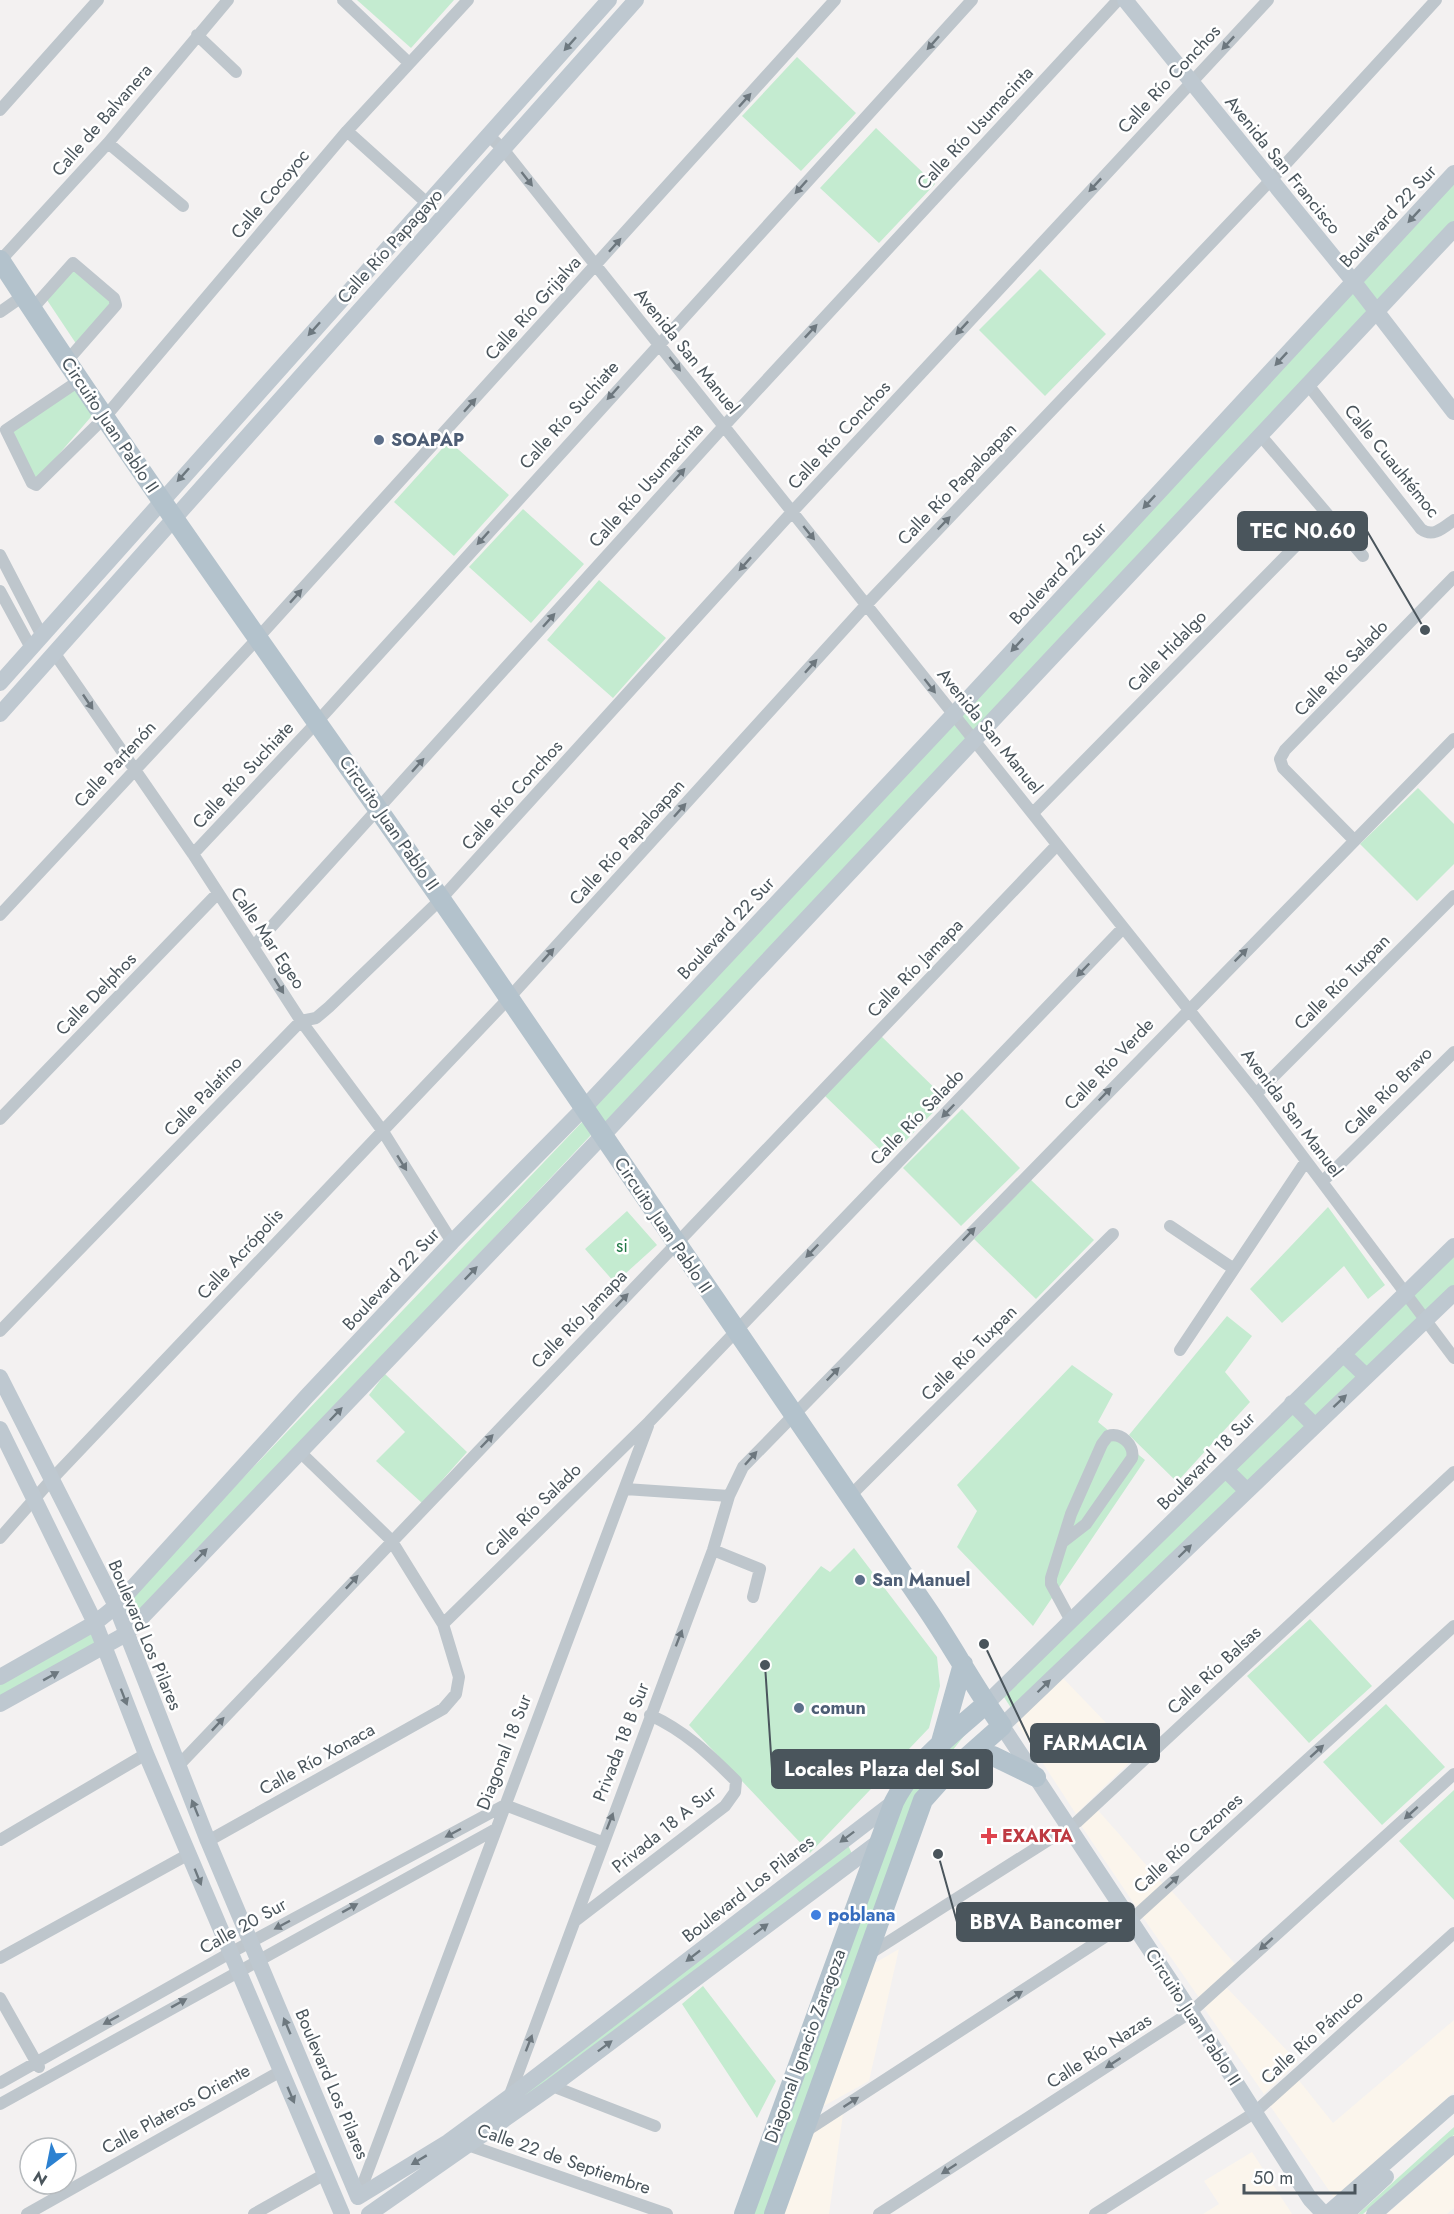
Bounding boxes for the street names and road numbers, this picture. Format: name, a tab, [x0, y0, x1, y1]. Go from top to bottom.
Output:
street label: Calle Río Conchos	[1112, 19, 1226, 139]
street label: Calle de Balvanera	[46, 58, 158, 182]
street label: Calle Río Usumacinta	[911, 61, 1039, 195]
street label: Avenida San Francisco	[1219, 90, 1347, 240]
street label: Calle Cocoyoc	[225, 143, 315, 245]
street label: Boulevard 22 Sur	[1333, 158, 1443, 273]
street label: Calle Río Papagayo	[331, 183, 449, 309]
street label: Calle Río Grijalva	[479, 250, 587, 366]
street label: Avenida San Manuel	[628, 282, 746, 420]
street label: Circuito Juan Pablo II	[55, 352, 165, 498]
street label: Calle Río Suchiate	[513, 355, 625, 475]
street label: Calle Río Conchos	[782, 375, 896, 495]
street label: Calle Cuauhtémoc	[1338, 399, 1446, 523]
street label: Calle Río Usumacinta	[583, 417, 709, 553]
street label: Calle Río Papaloapan	[891, 417, 1023, 551]
street label: Boulevard 22 Sur	[1003, 515, 1113, 630]
street label: Calle Hidalgo	[1121, 604, 1213, 698]
street label: Calle Río Salado	[1288, 614, 1394, 722]
street label: Avenida San Manuel	[931, 662, 1049, 800]
street label: Calle Partenón	[68, 715, 162, 813]
street label: Calle Río Suchiate	[186, 716, 300, 834]
street label: Calle Río Conchos	[455, 734, 569, 856]
street label: Circuito Juan Pablo II	[333, 750, 445, 896]
street label: Calle Río Papaloapan	[563, 773, 691, 911]
street label: Boulevard 22 Sur	[671, 870, 781, 985]
street label: Calle Mar Egeo	[224, 882, 312, 994]
street label: Calle Río Jamapa	[861, 913, 969, 1023]
street label: Calle Río Tuxpan	[1288, 928, 1396, 1036]
street label: Calle Delphos	[50, 947, 142, 1041]
street label: Calle Río Verde	[1058, 1012, 1160, 1116]
street label: Calle Río Bravo	[1338, 1041, 1438, 1141]
street label: Avenida San Manuel	[1235, 1043, 1349, 1183]
street label: Calle Palatino	[158, 1050, 248, 1142]
street label: Calle Río Salado	[864, 1063, 970, 1171]
street label: Circuito Juan Pablo II	[608, 1152, 718, 1298]
street label: Calle Acrópolis	[191, 1203, 289, 1305]
street label: Boulevard 22 Sur	[336, 1221, 446, 1336]
street label: Calle Río Jamapa	[525, 1264, 633, 1374]
street label: Calle Río Tuxpan	[915, 1299, 1023, 1407]
street label: Boulevard 18 Sur	[1151, 1405, 1262, 1516]
street label: Calle Río Salado	[479, 1457, 587, 1563]
street label: Boulevard Los Pilares	[102, 1556, 188, 1714]
street label: Calle Río Balsas	[1161, 1620, 1267, 1720]
street label: Privada 18 B Sur	[586, 1678, 656, 1805]
street label: Diagonal 18 Sur	[470, 1690, 538, 1814]
street label: Calle Río Xonaca	[254, 1716, 380, 1802]
street label: Privada 18 A Sur	[606, 1778, 722, 1879]
street label: Calle Río Cazones	[1128, 1787, 1248, 1899]
street label: Boulevard Los Pilares	[676, 1829, 820, 1949]
street label: Calle 20 Sur	[195, 1891, 292, 1961]
street label: Circuito Juan Pablo II	[1139, 1943, 1247, 2091]
street label: Diagonal Ignacio Zaragoza	[758, 1945, 852, 2147]
street label: Calle Río Pánuco	[1255, 1984, 1369, 2090]
street label: Boulevard Los Pilares	[289, 2005, 375, 2163]
street label: Calle Río Nazas	[1041, 2007, 1157, 2095]
street label: Calle Plateros Oriente	[97, 2057, 255, 2161]
street label: Calle 22 de Septiembre	[474, 2117, 654, 2201]

